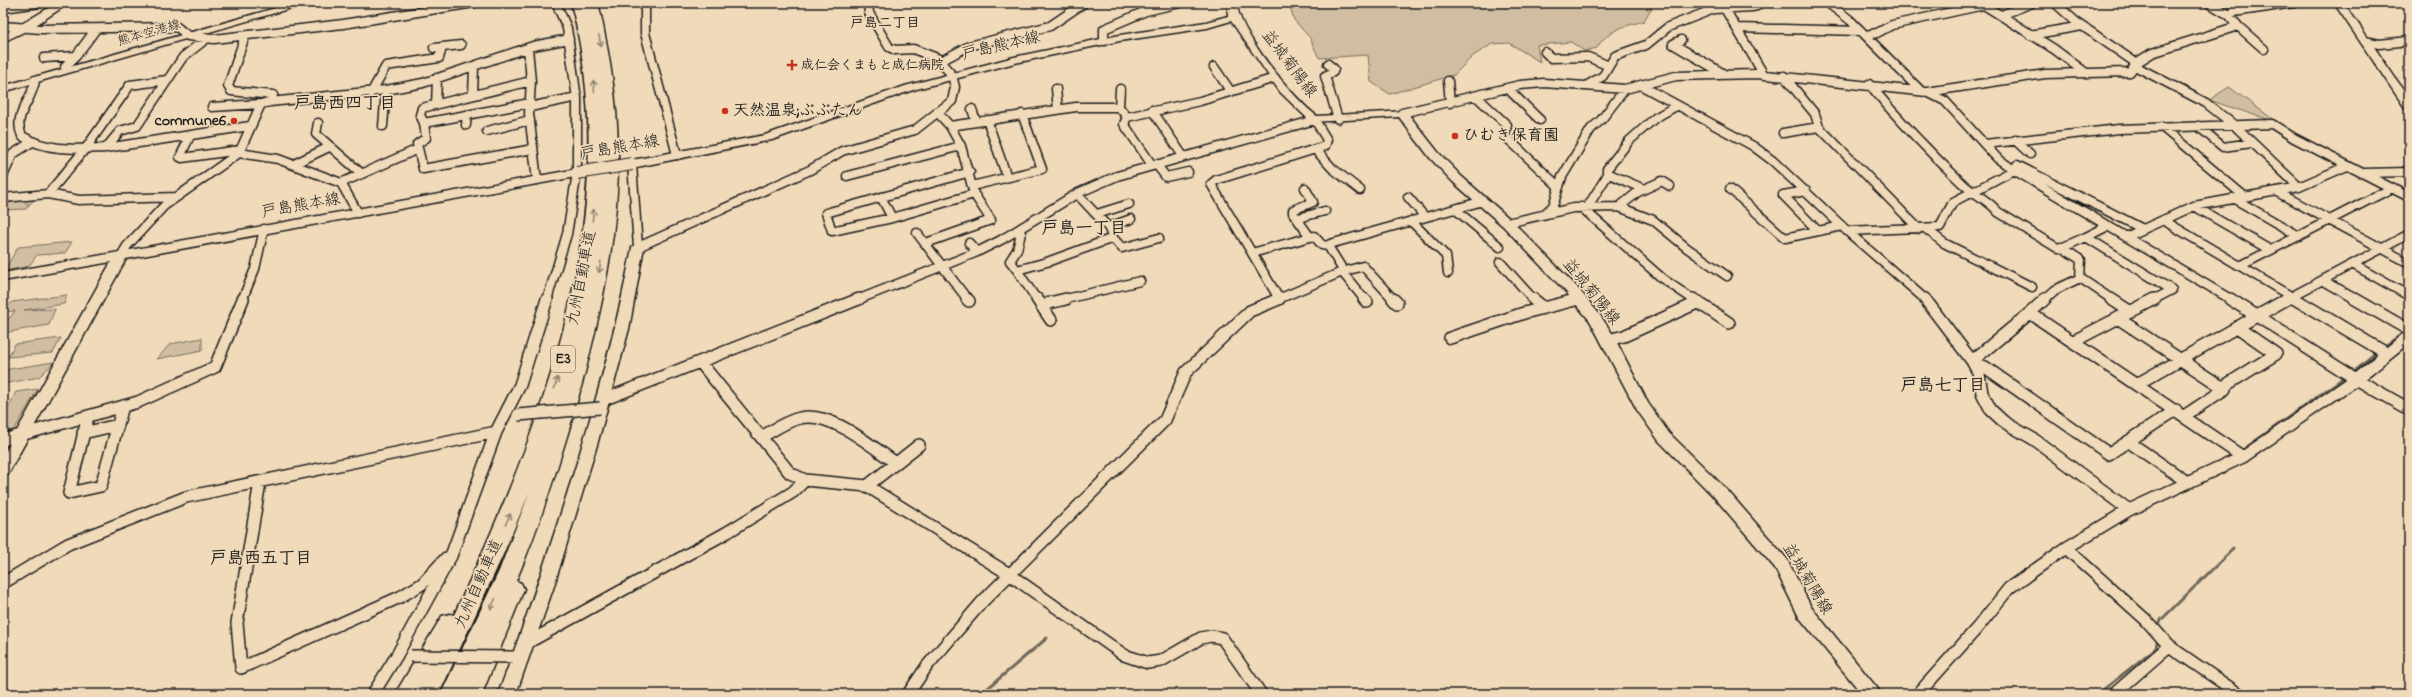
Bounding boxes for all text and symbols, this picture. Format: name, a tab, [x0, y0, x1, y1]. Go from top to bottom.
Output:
district label: 戸島二丁目	[850, 13, 920, 34]
street label: 熊本空港線	[115, 15, 184, 51]
street label: 戸島熊本線	[959, 25, 1043, 67]
street label: 益城菊陽線	[1255, 25, 1323, 103]
one-way arrow	[597, 34, 605, 47]
place label: 成仁会くまもと成仁病院	[801, 56, 944, 75]
marker: 成仁会くまもと成仁病院	[786, 59, 798, 71]
one-way arrow	[590, 80, 598, 93]
district label: 戸島西四丁目	[294, 91, 396, 116]
place label: 天然温泉;ぶぶたん	[733, 99, 863, 123]
marker: 天然温泉;ぶぶたん	[720, 106, 730, 116]
place label: commune6	[155, 109, 227, 133]
marker: commune6	[229, 116, 239, 126]
place label: ひむき保育園	[1463, 124, 1559, 148]
street label: 戸島熊本線	[579, 129, 661, 167]
marker: ひむき保育園	[1450, 131, 1460, 141]
street label: 戸島熊本線	[260, 187, 342, 225]
one-way arrow	[590, 209, 597, 222]
district label: 戸島一丁目	[1042, 216, 1127, 241]
street label: 九州自動車道	[561, 229, 603, 327]
street label: 益城菊陽線	[1556, 253, 1626, 331]
one-way arrow	[596, 260, 604, 273]
road number: E3	[551, 346, 575, 372]
district label: 戸島七丁目	[1901, 373, 1986, 398]
one-way arrow	[553, 377, 560, 390]
one-way arrow	[505, 513, 513, 525]
street label: 九州自動車道	[449, 535, 509, 633]
street label: 益城菊陽線	[1776, 539, 1838, 619]
district label: 戸島西五丁目	[210, 546, 312, 571]
one-way arrow	[489, 597, 496, 609]

